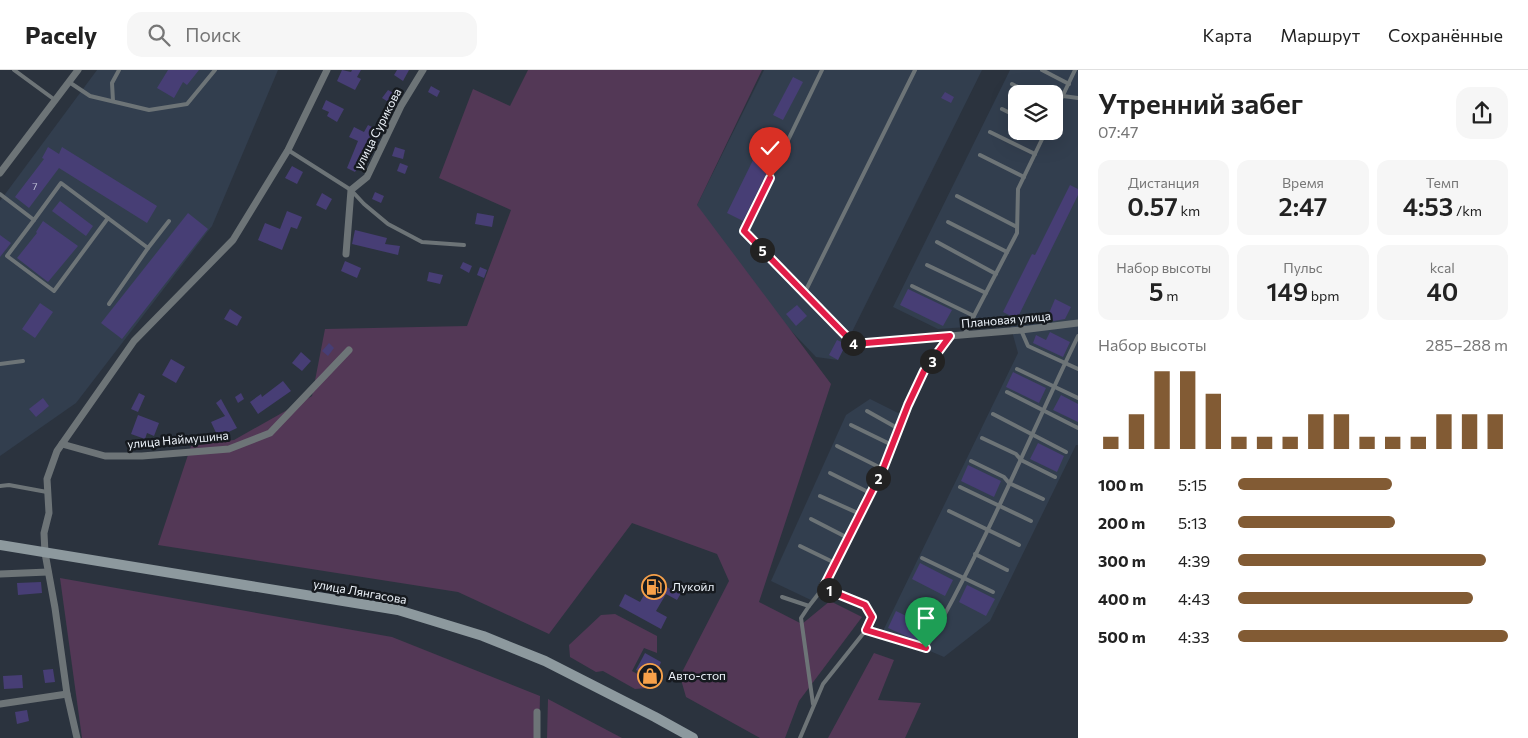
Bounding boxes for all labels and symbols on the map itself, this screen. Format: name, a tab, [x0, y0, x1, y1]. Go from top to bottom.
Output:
street label: улица Сурикова	[351, 86, 404, 171]
pin	[749, 127, 791, 178]
house number: 7	[32, 180, 38, 192]
pin: 5	[750, 238, 774, 262]
street label: Плановая улица	[960, 308, 1051, 330]
pin: 4	[840, 330, 866, 356]
pin: 3	[920, 348, 944, 374]
street label: улица Наймушина	[127, 428, 229, 450]
pin: 2	[866, 466, 890, 490]
fuel station icon: Лукойл	[641, 574, 667, 600]
street label: улица Лянгасова	[312, 576, 408, 606]
pin: 1	[816, 578, 842, 602]
place label: Лукойл	[672, 579, 714, 593]
pin	[905, 597, 947, 648]
shop icon: Авто-стоп	[637, 663, 663, 689]
place label: Авто-стоп	[668, 668, 726, 682]

